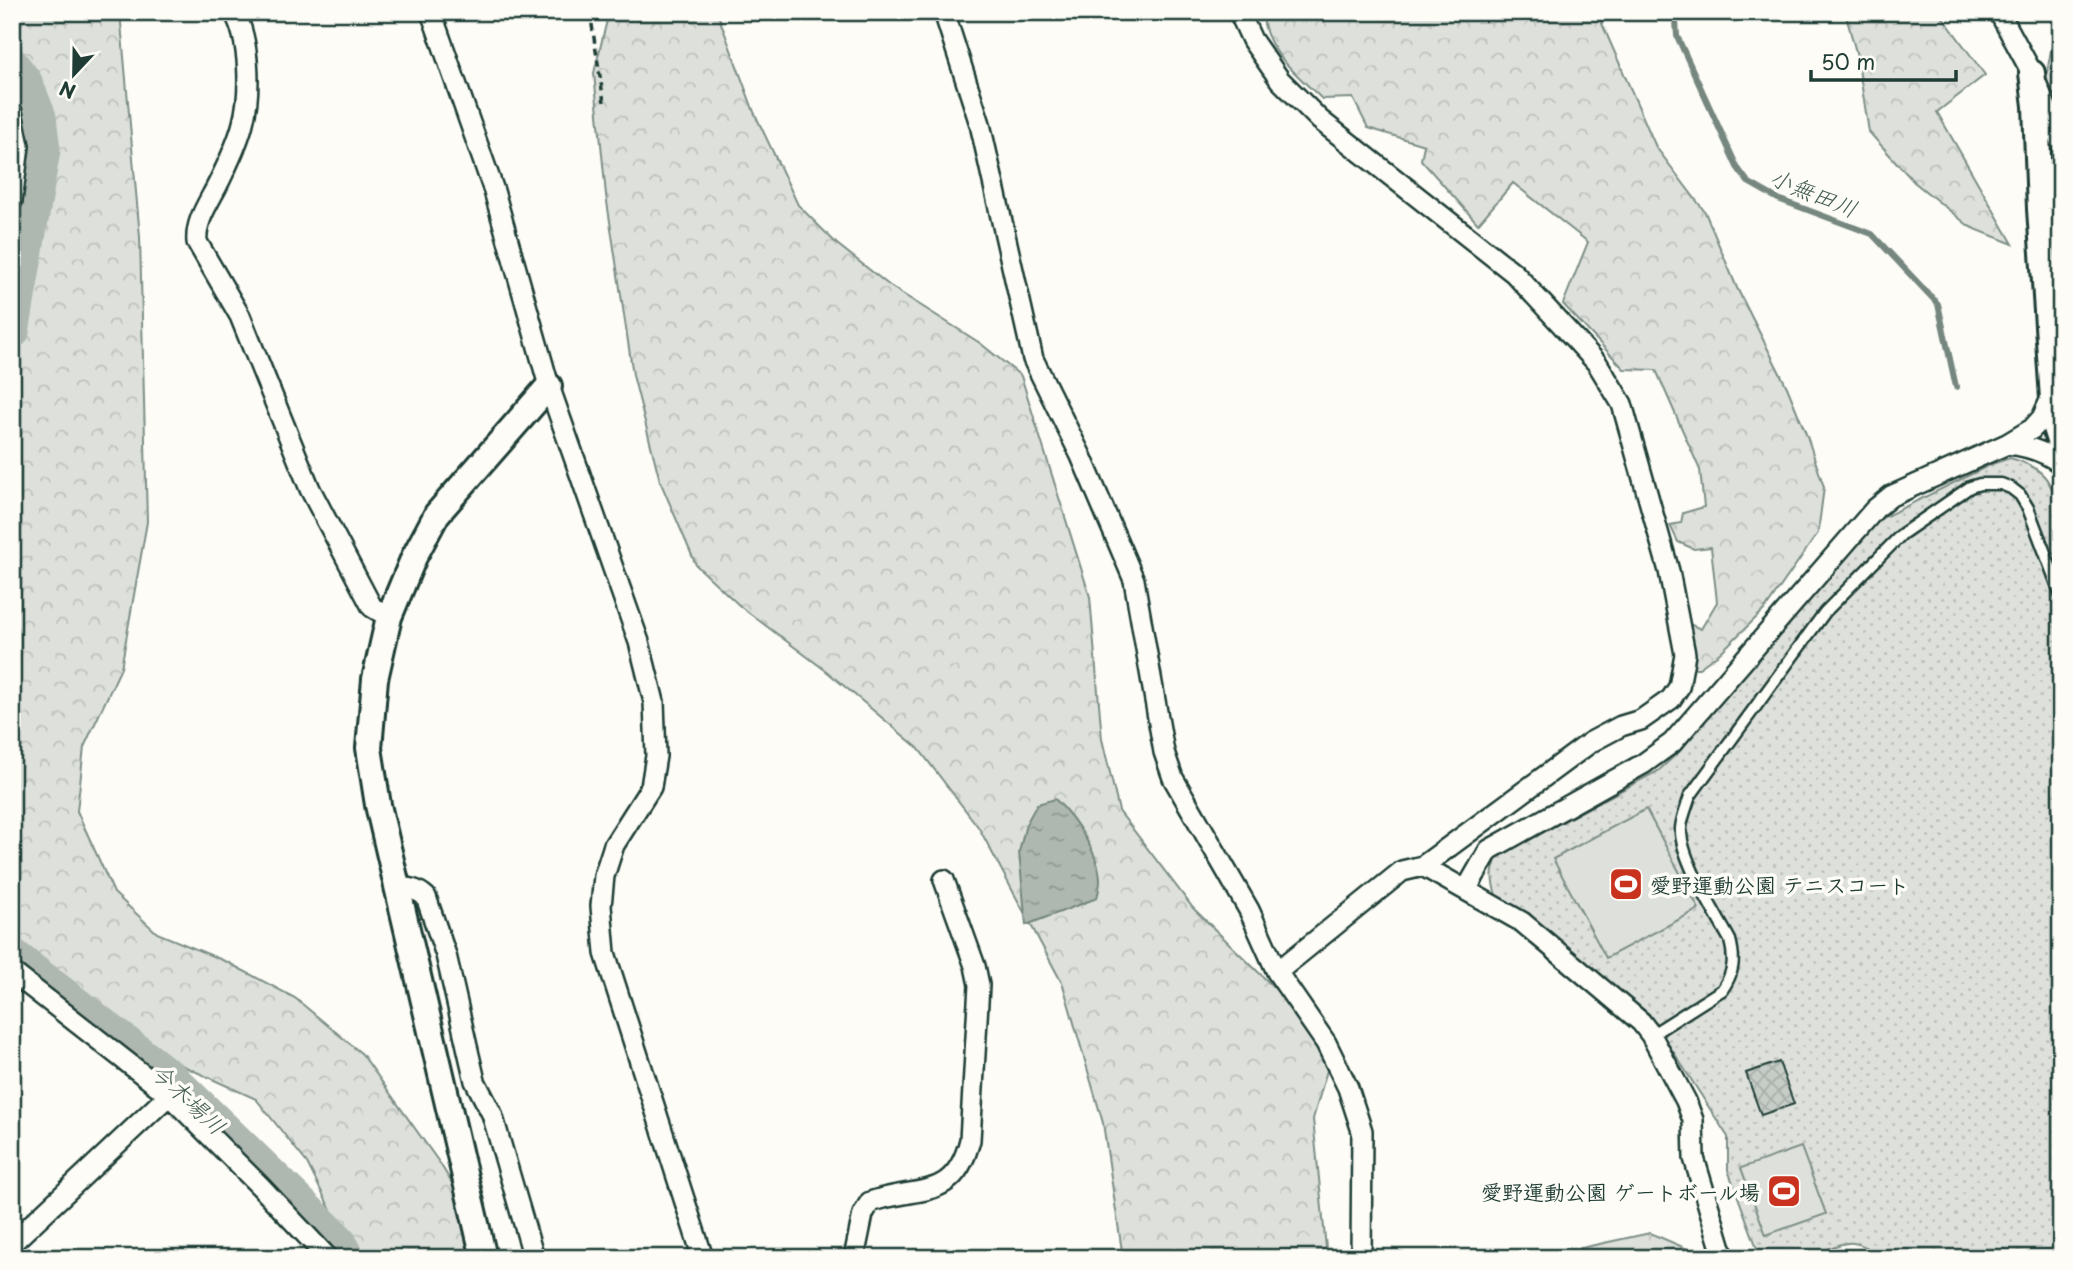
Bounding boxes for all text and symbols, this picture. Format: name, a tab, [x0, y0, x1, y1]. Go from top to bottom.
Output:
north arrow	[38, 38, 108, 108]
scale bar	[1811, 38, 1956, 82]
text: 50 m	[1821, 45, 1875, 77]
text: N	[55, 75, 79, 106]
water label: 小無田川	[1765, 159, 1863, 225]
sports icon: 愛野運動公園 テニスコート	[1607, 865, 1645, 903]
place label: 愛野運動公園 テニスコート	[1650, 868, 1909, 900]
water label: 今木場川	[143, 1054, 235, 1142]
sports icon: 愛野運動公園 ゲートボール場	[1765, 1172, 1803, 1210]
place label: 愛野運動公園 ゲートボール場	[1481, 1175, 1760, 1207]

